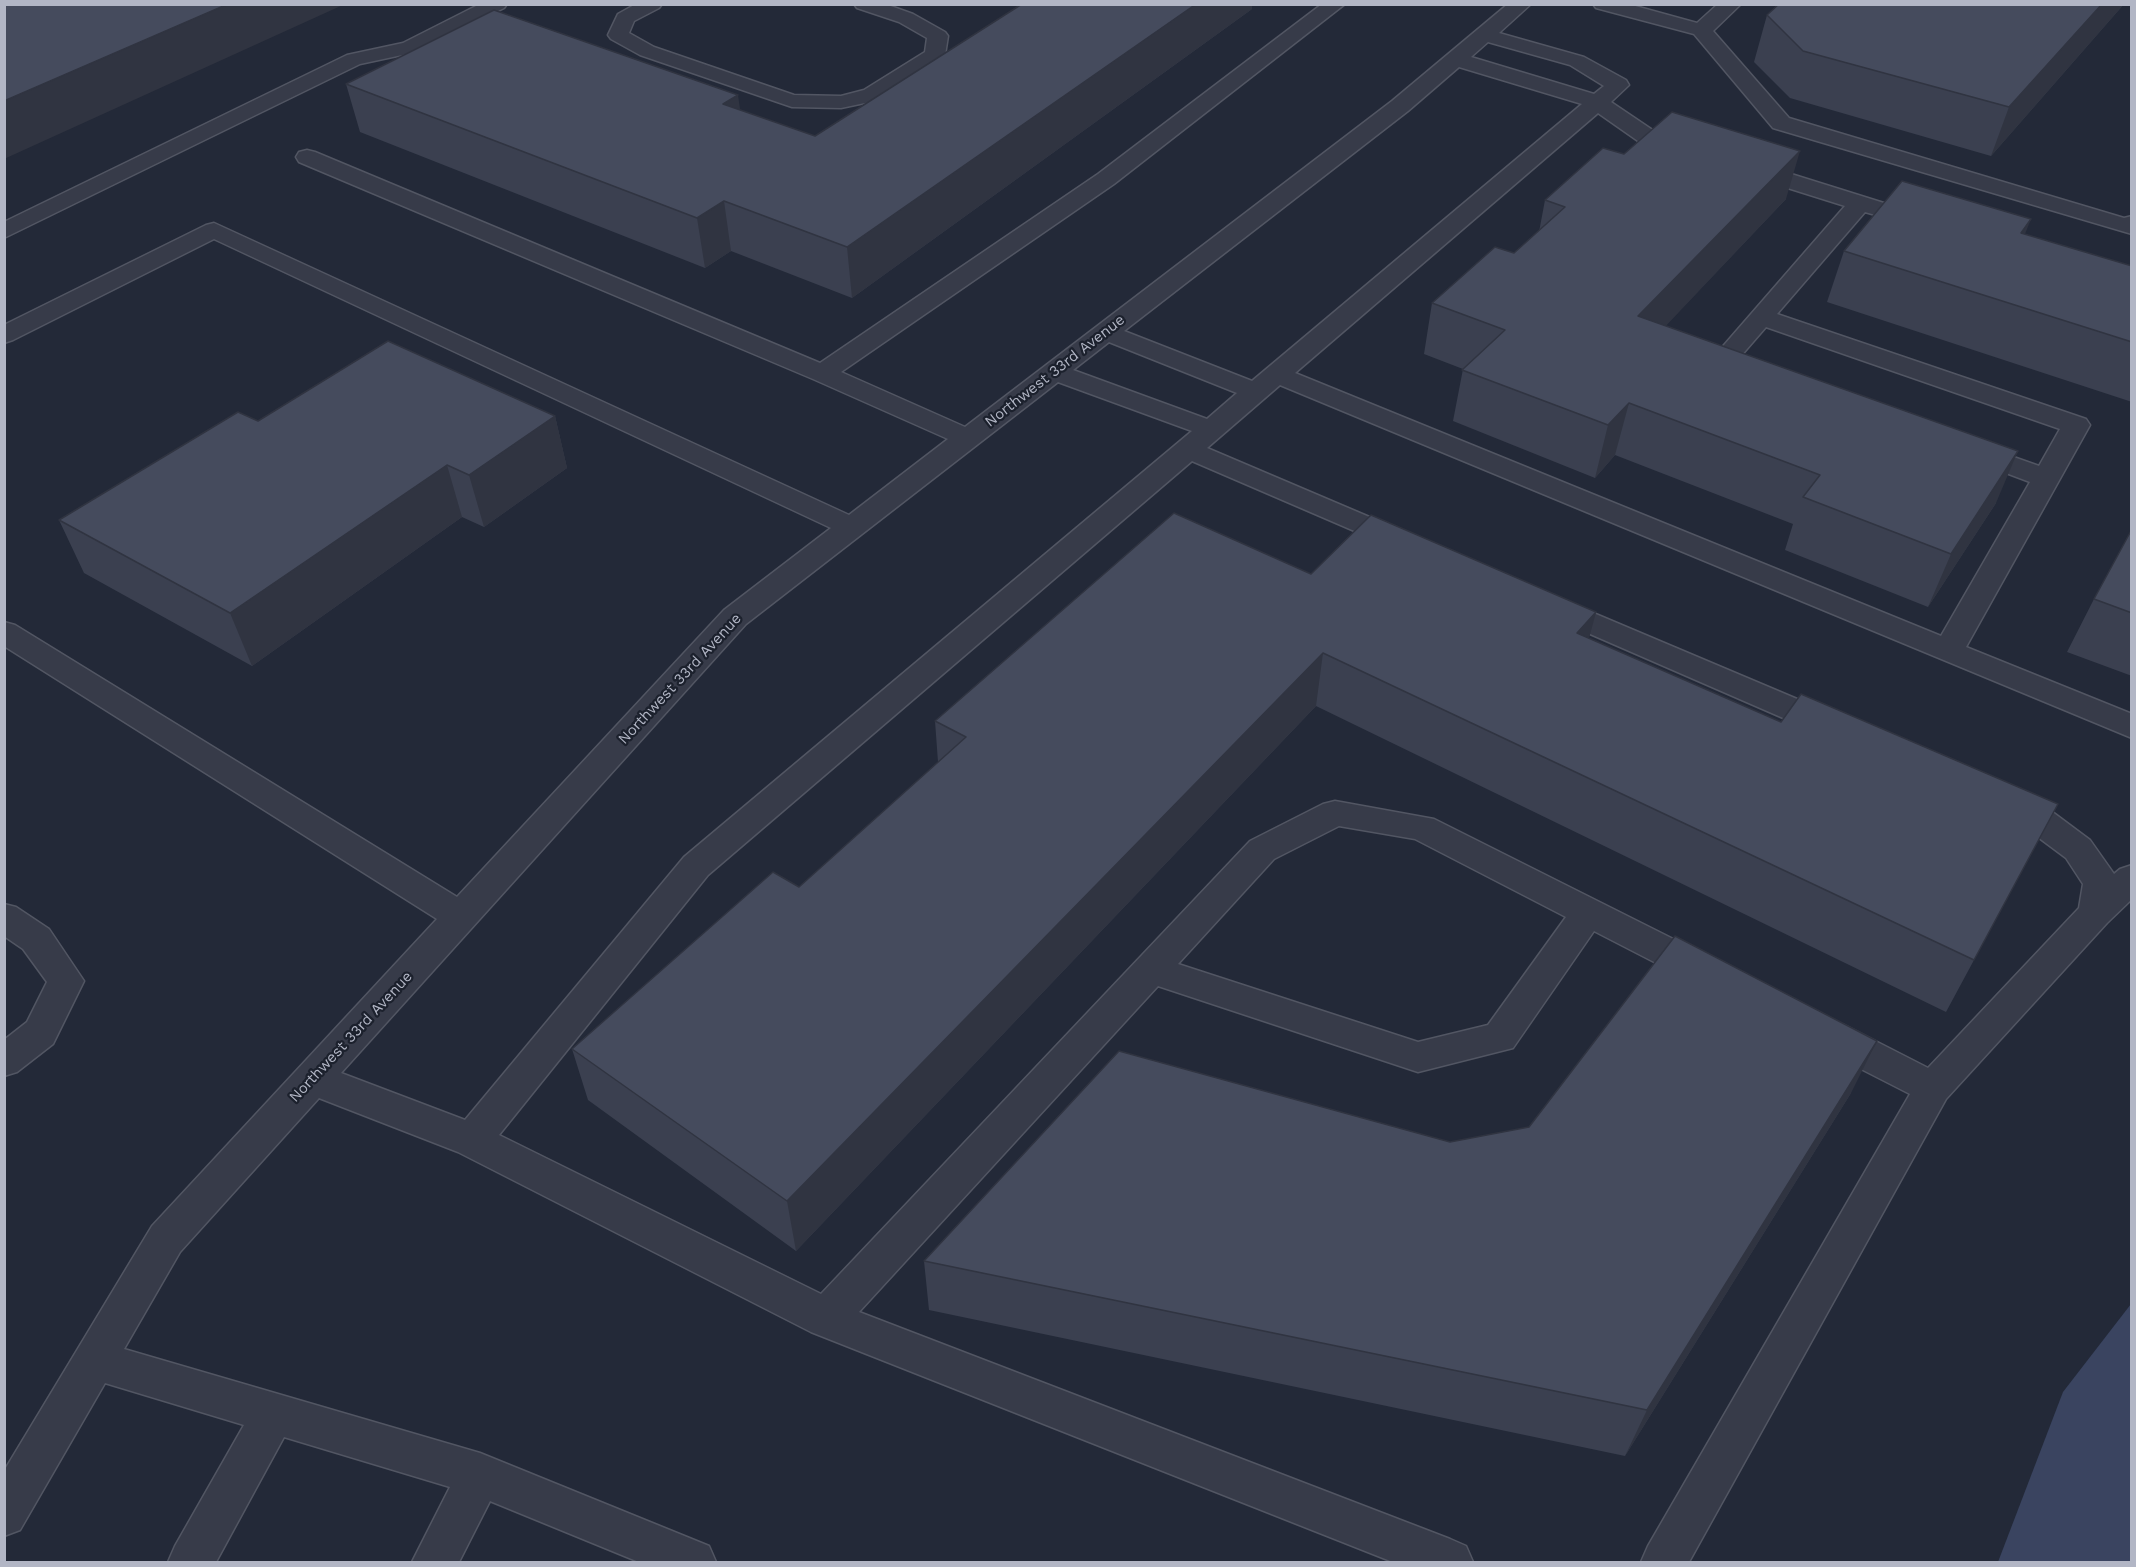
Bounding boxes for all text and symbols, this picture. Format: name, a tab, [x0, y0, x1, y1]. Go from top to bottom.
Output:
street label: Northwest 33rd Avenue	[982, 311, 1128, 431]
street label: Northwest 33rd Avenue	[615, 610, 745, 748]
street label: Northwest 33rd Avenue	[286, 968, 416, 1106]

